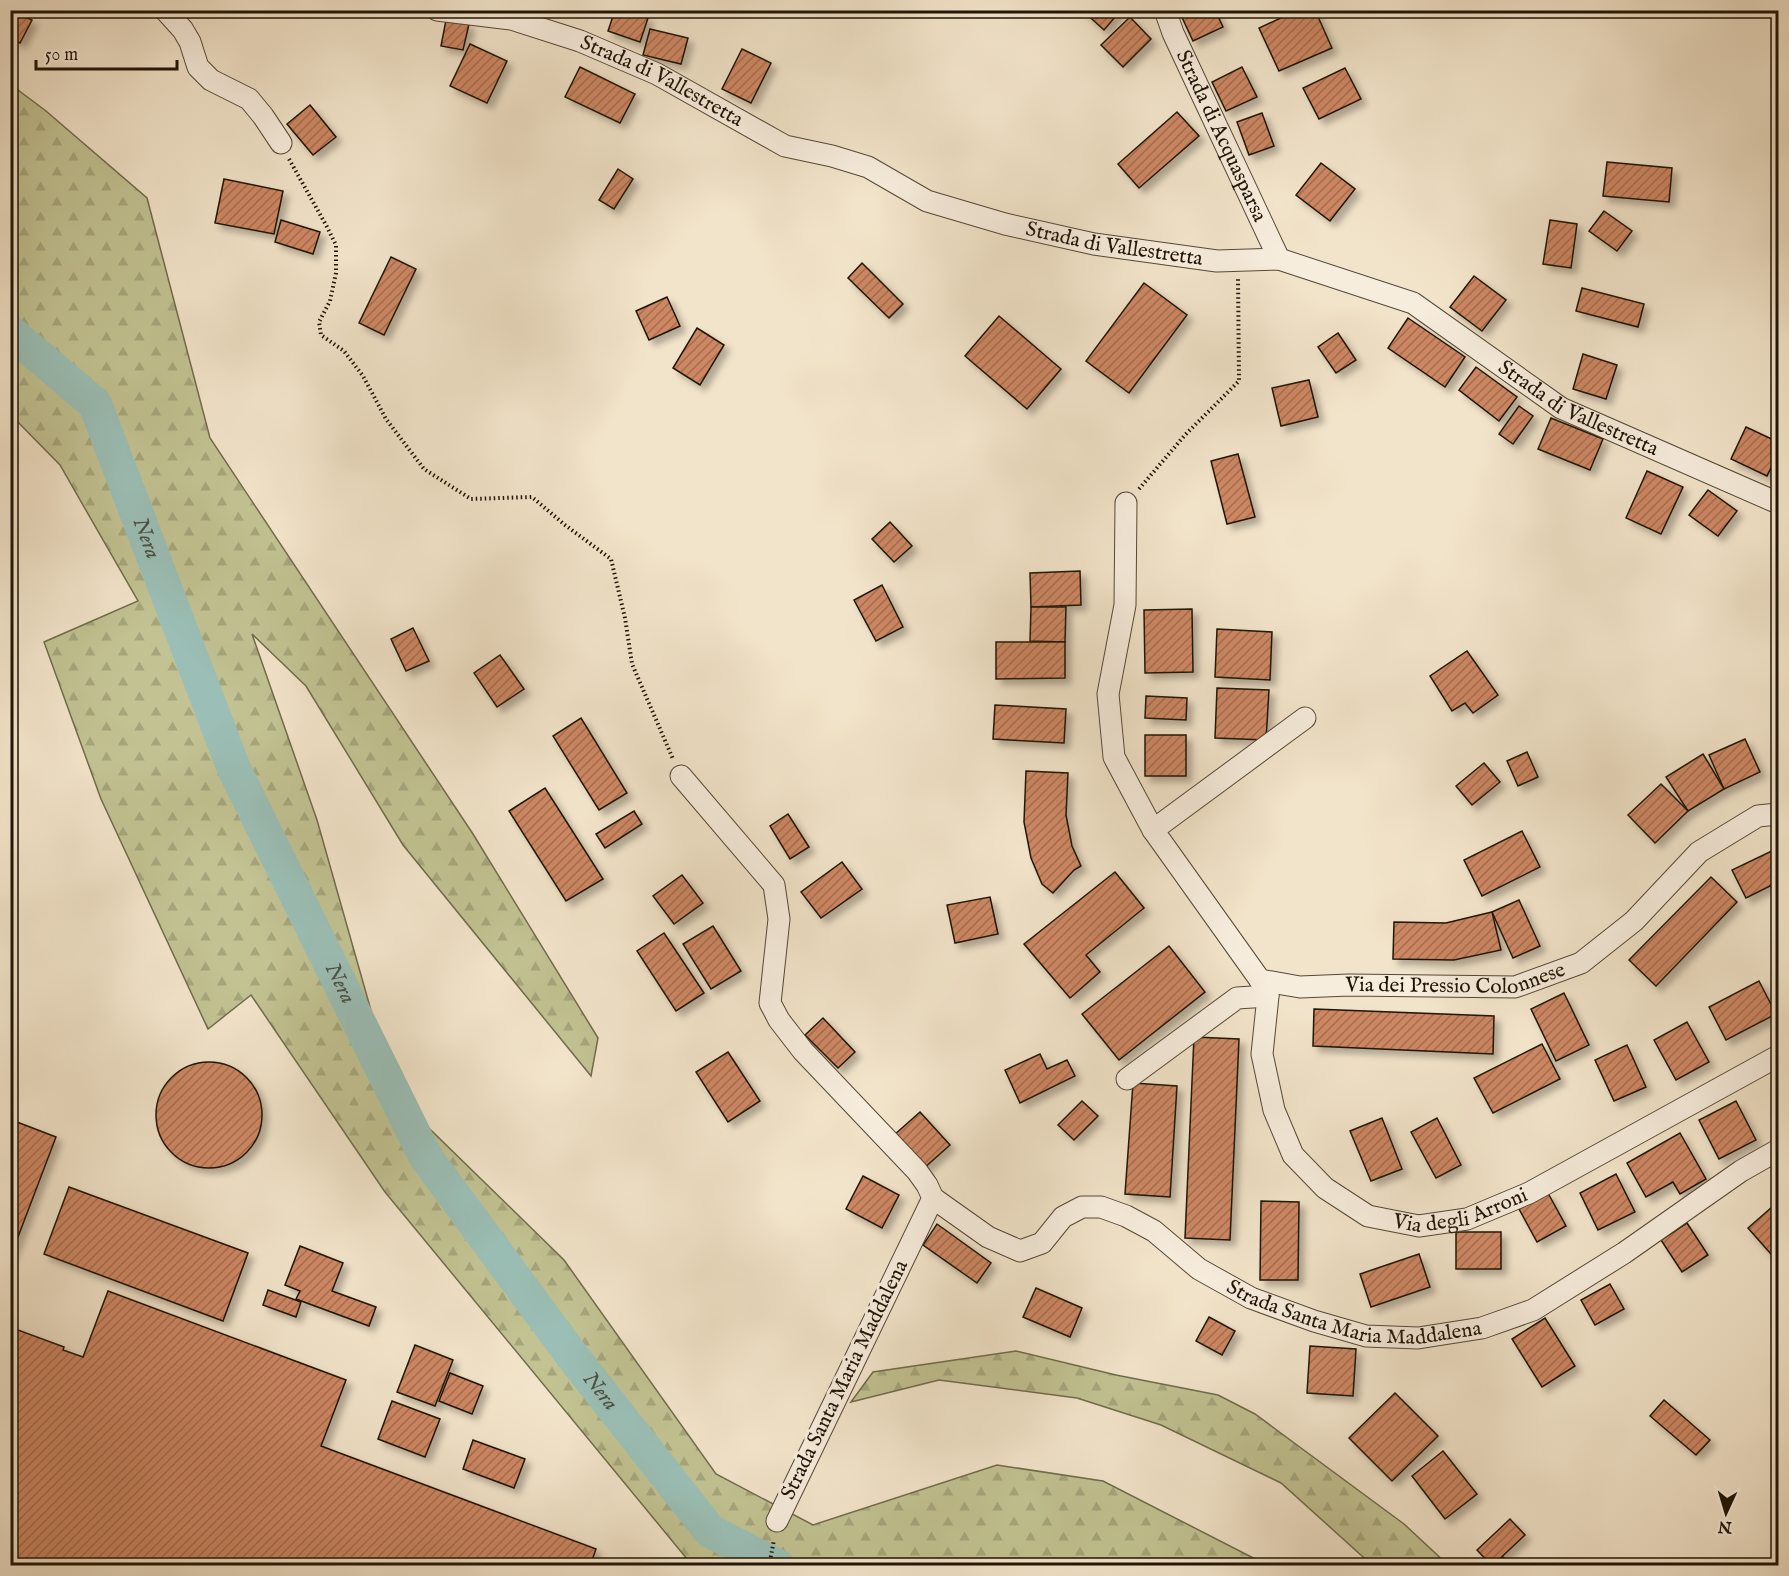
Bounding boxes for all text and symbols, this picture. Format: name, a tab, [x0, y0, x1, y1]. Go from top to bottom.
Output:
street label: Strada di Vallestretta	[576, 29, 749, 134]
scale bar	[36, 33, 177, 71]
text: 50 m	[45, 44, 78, 67]
street label: Strada di Acquasparsa	[1169, 46, 1274, 227]
street label: Strada di Vallestretta	[1023, 216, 1205, 273]
street label: Strada di Vallestretta	[1493, 354, 1663, 463]
water label: Nera	[126, 513, 167, 563]
street label: Via dei Pressio Colonnese	[1344, 956, 1569, 1001]
water label: Nera	[318, 958, 362, 1009]
street label: Via degli Arroni	[1390, 1182, 1532, 1240]
street label: Strada Santa Maria Maddalena	[775, 1255, 915, 1504]
street label: Strada Santa Maria Maddalena	[1222, 1274, 1484, 1352]
water label: Nera	[576, 1366, 624, 1417]
north arrow	[1696, 1483, 1756, 1543]
text: N	[1717, 1515, 1734, 1536]

